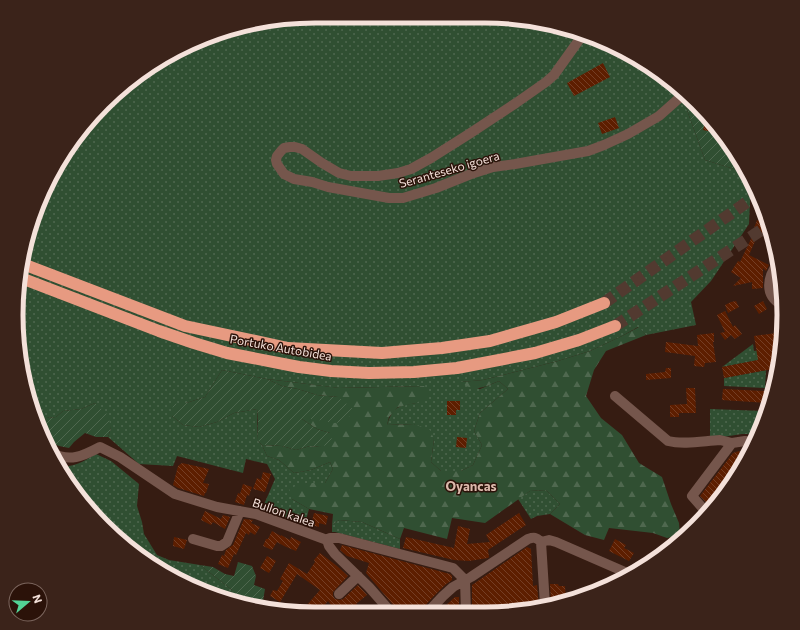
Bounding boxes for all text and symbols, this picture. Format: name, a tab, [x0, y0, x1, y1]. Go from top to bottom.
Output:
street label: Seranteseko igoera	[397, 148, 501, 190]
street label: Portuko Autobidea	[229, 331, 333, 363]
district label: Oyancas	[445, 478, 497, 494]
street label: Bullon kalea	[251, 495, 317, 529]
north arrow	[8, 582, 48, 622]
text: N	[30, 593, 45, 605]

